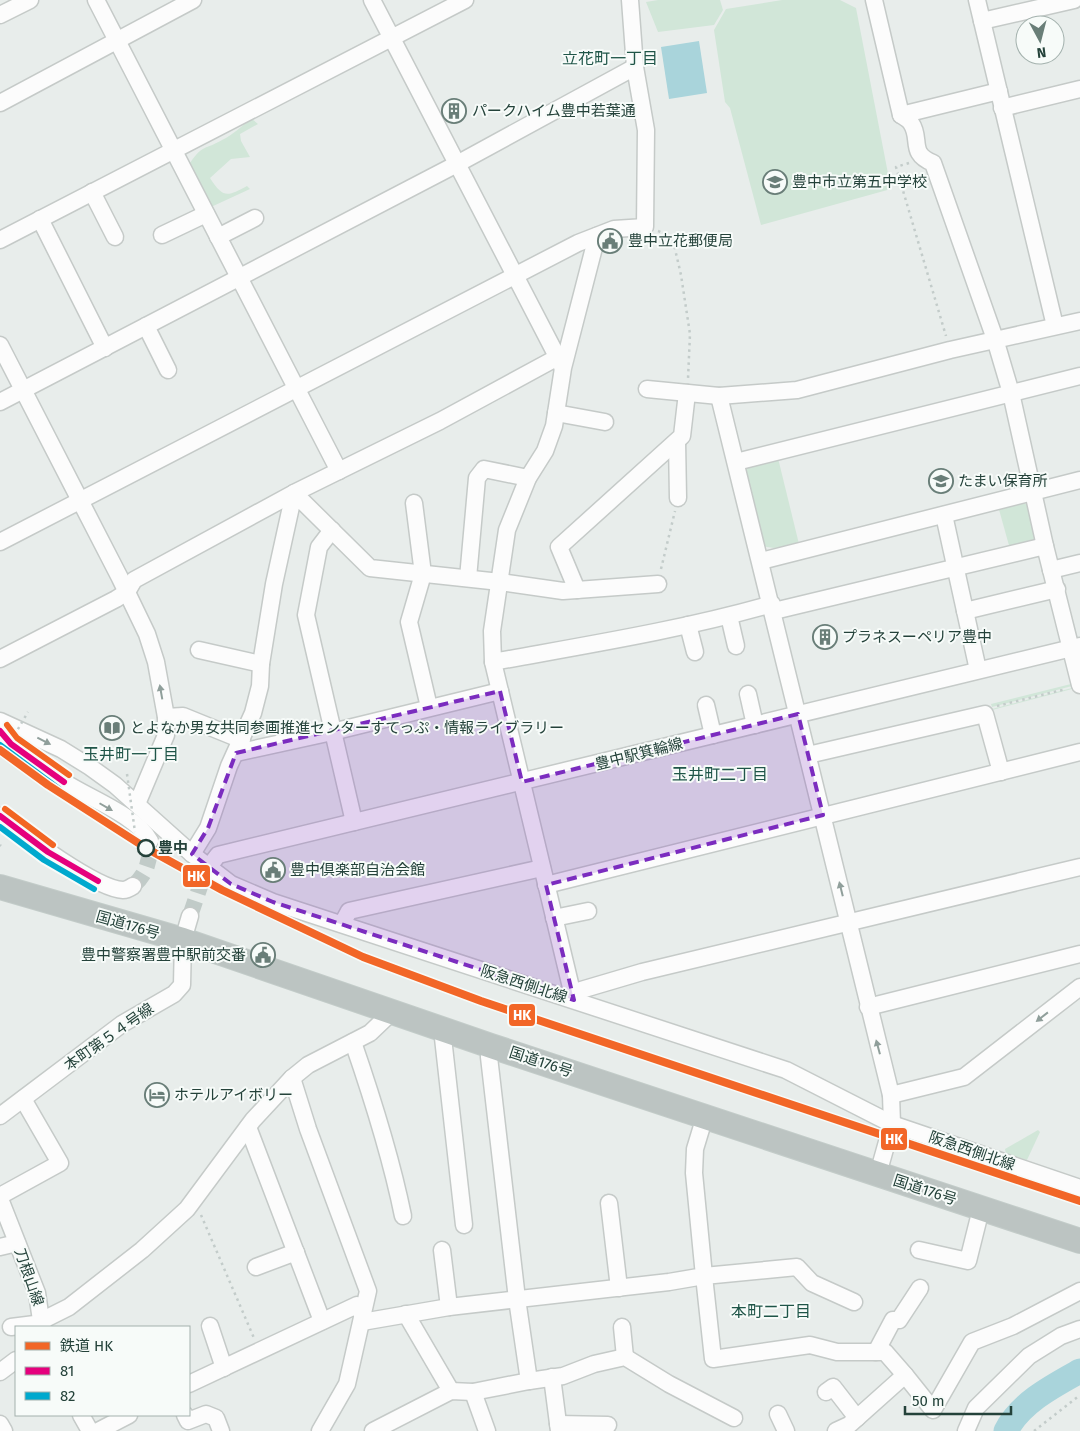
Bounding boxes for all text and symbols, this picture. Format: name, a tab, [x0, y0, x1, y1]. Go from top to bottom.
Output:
north arrow	[1015, 15, 1065, 65]
text: N	[1036, 43, 1047, 61]
district label: 立花町一丁目	[562, 49, 658, 68]
building icon: パークハイム豊中若葉通	[441, 98, 467, 124]
place label: パークハイム豊中若葉通	[472, 102, 636, 120]
school or university icon: 豊中市立第五中学校	[762, 169, 788, 195]
place label: 豊中市立第五中学校	[792, 173, 927, 191]
public building icon: 豊中立花郵便局	[597, 228, 623, 254]
place label: 豊中立花郵便局	[628, 232, 733, 250]
school or university icon: たまい保育所	[928, 468, 954, 494]
place label: たまい保育所	[958, 472, 1048, 490]
building icon: プラネスーペリア豊中	[812, 624, 838, 650]
place label: プラネスーペリア豊中	[842, 628, 992, 646]
one-way arrow	[157, 683, 165, 699]
library icon: とよなか男女共同参画推進センターすてっぷ・情報ライブラリー	[99, 715, 125, 741]
place label: とよなか男女共同参画推進センターすてっぷ・情報ライブラリー	[130, 719, 564, 737]
street label: 豊中駅箕輪線	[593, 734, 685, 774]
one-way arrow	[37, 737, 52, 745]
district label: 玉井町一丁目	[83, 745, 179, 764]
district label: 玉井町二丁目	[672, 765, 768, 784]
one-way arrow	[99, 802, 112, 811]
marker: 豊中	[137, 839, 155, 857]
place label: 豊中	[158, 839, 188, 857]
public building icon: 豊中倶楽部自治会館	[260, 857, 286, 883]
place label: 豊中倶楽部自治会館	[290, 861, 425, 879]
line badge: HK	[182, 864, 211, 888]
text: HK	[187, 868, 206, 885]
one-way arrow	[837, 882, 845, 897]
street label: 国道176号	[94, 907, 162, 943]
public building icon: 豊中警察署豊中駅前交番	[250, 942, 276, 968]
place label: 豊中警察署豊中駅前交番	[81, 946, 246, 964]
street label: 阪急西側北線	[478, 962, 570, 1006]
street label: 本町第５４号線	[61, 1000, 157, 1074]
line badge: HK	[508, 1003, 536, 1027]
text: HK	[513, 1007, 532, 1024]
one-way arrow	[1035, 1012, 1049, 1022]
one-way arrow	[874, 1040, 882, 1055]
street label: 国道176号	[507, 1043, 575, 1081]
hotel icon: ホテルアイボリー	[144, 1082, 170, 1108]
place label: ホテルアイボリー	[174, 1086, 293, 1104]
line badge: HK	[880, 1127, 908, 1151]
street label: 阪急西側北線	[927, 1128, 1017, 1174]
text: HK	[885, 1131, 904, 1148]
street label: 国道176号	[891, 1171, 959, 1209]
street label: 刀根山線	[11, 1246, 47, 1308]
district label: 本町二丁目	[731, 1302, 811, 1321]
legend	[15, 1326, 190, 1416]
text: 鉄道 HK	[60, 1337, 113, 1355]
text: 81	[60, 1362, 74, 1380]
scale bar	[905, 1384, 1011, 1416]
text: 82	[60, 1387, 76, 1405]
text: 50 m	[912, 1392, 945, 1410]

